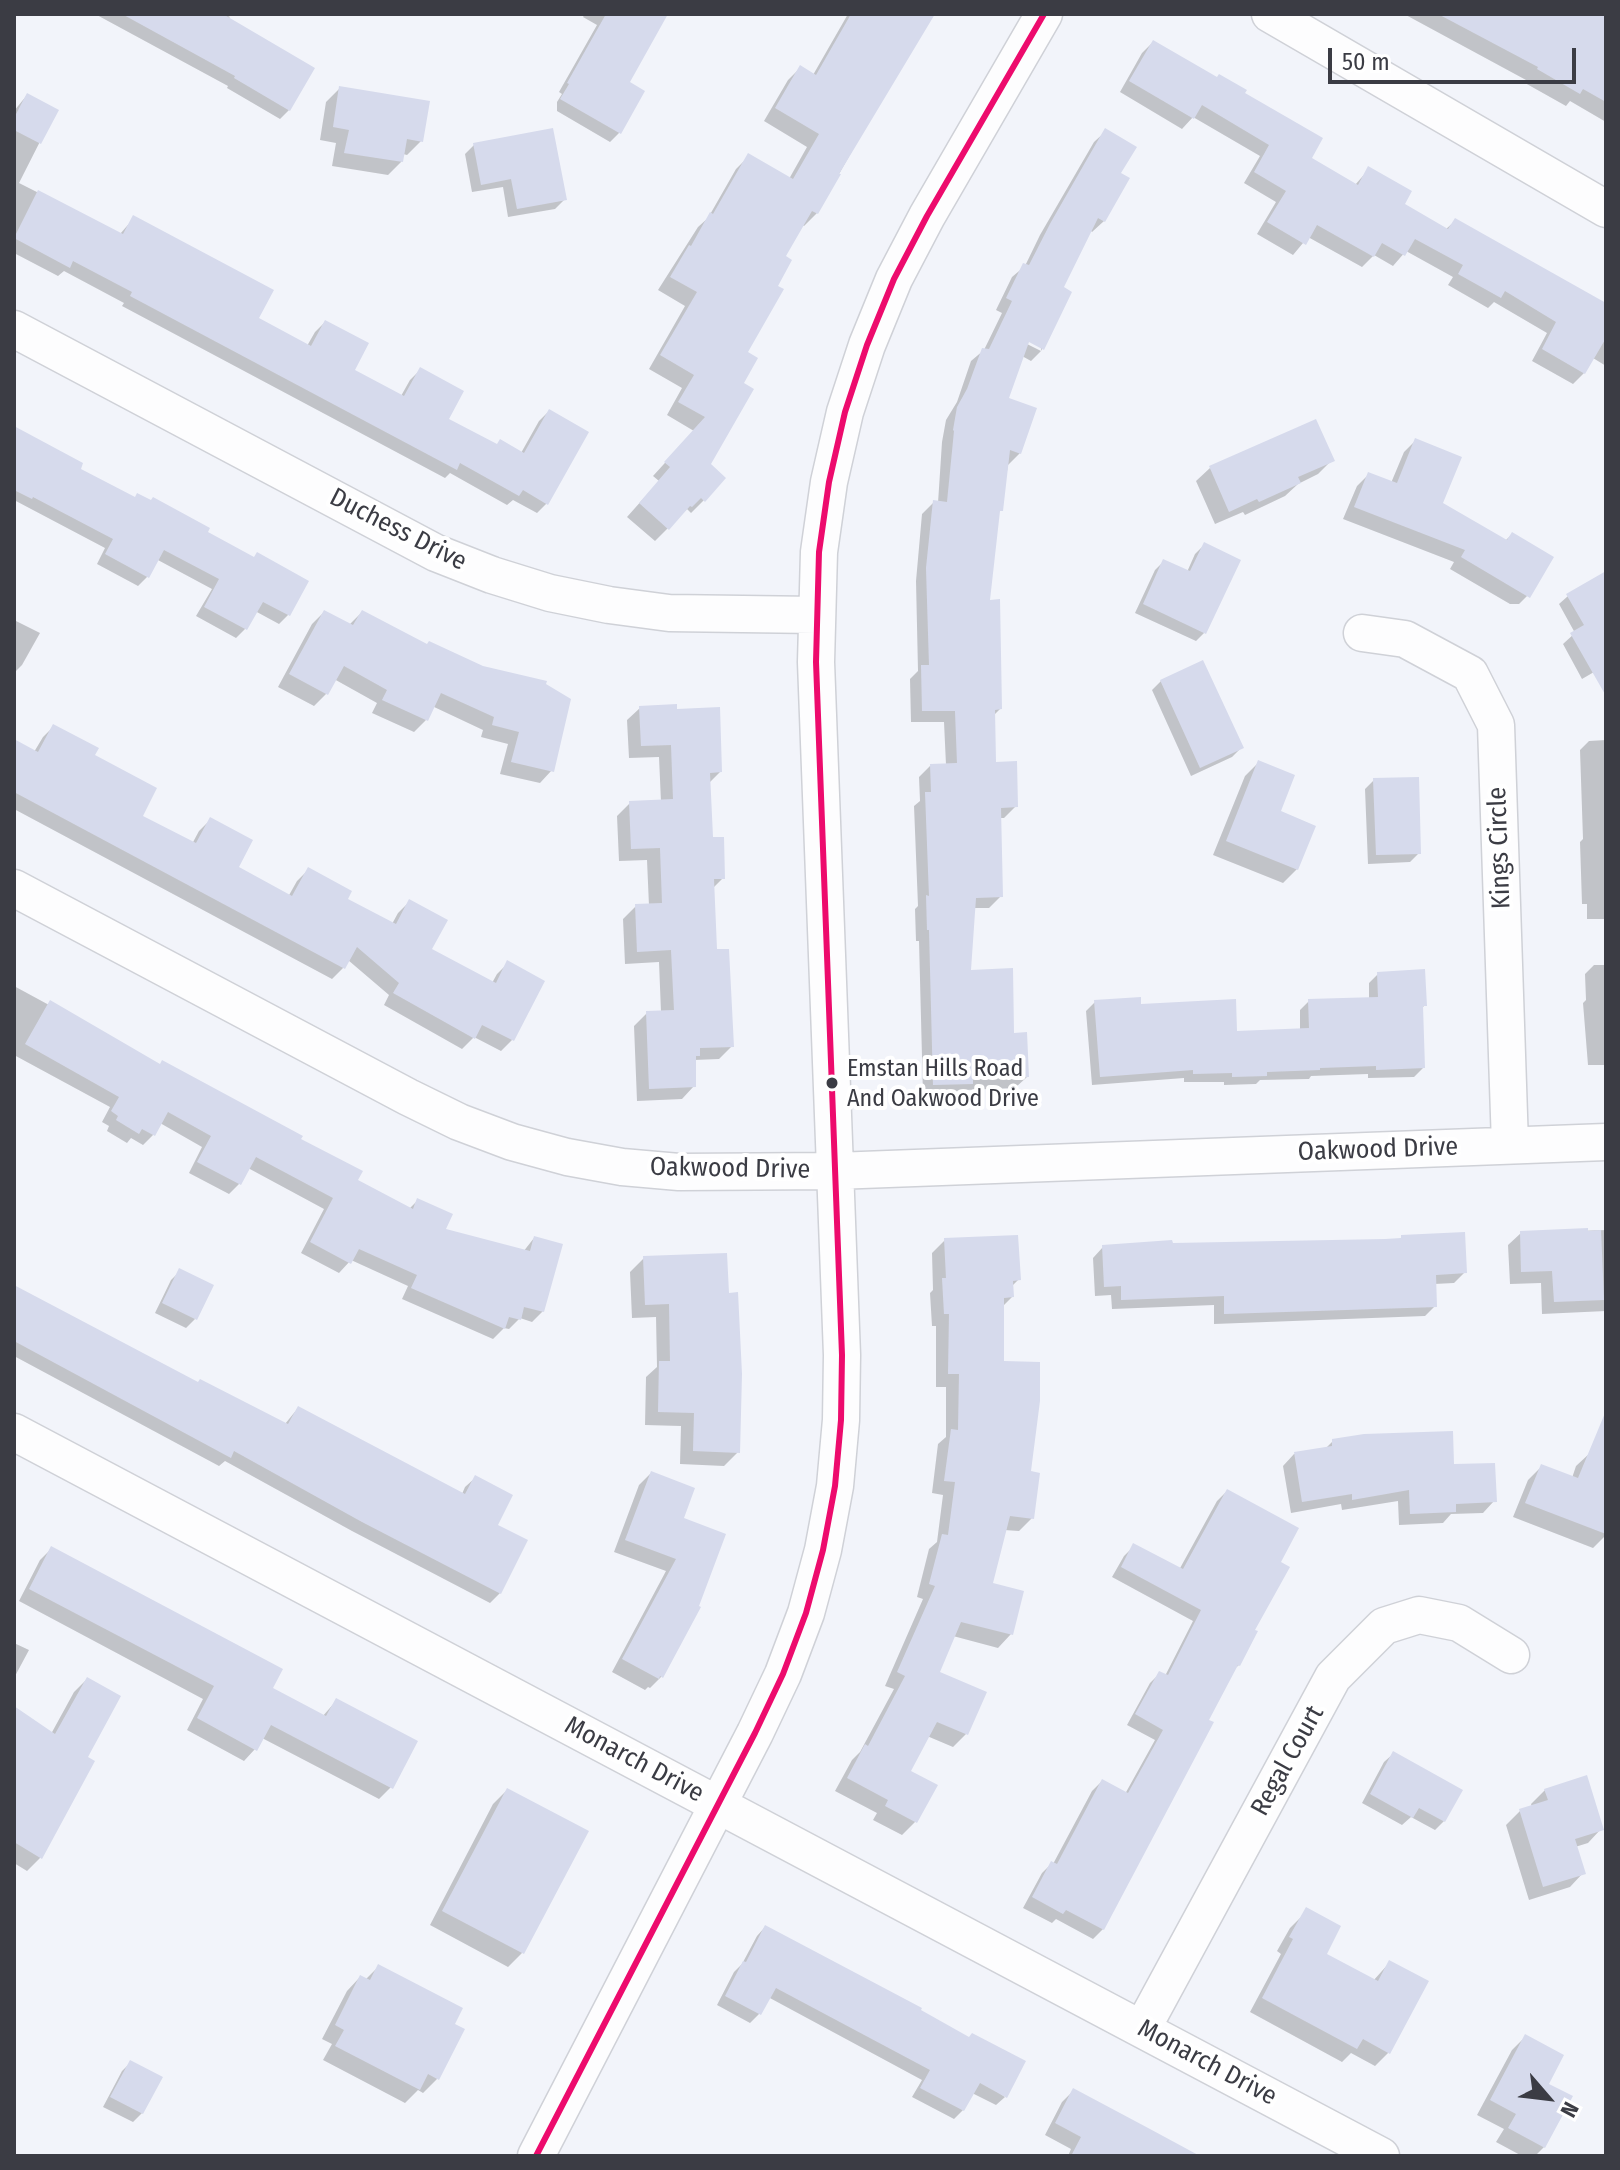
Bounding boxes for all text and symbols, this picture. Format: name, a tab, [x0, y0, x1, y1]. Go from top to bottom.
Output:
scale bar	[1332, 32, 1580, 82]
text: 50 m	[1342, 48, 1390, 76]
street label: Duchess Drive	[324, 482, 472, 578]
street label: Kings Circle	[1482, 786, 1518, 910]
place label: Emstan Hills Road And Oakwood Drive	[847, 1055, 1039, 1111]
marker: Emstan Hills Road And Oakwood Drive	[824, 1075, 840, 1091]
street label: Oakwood Drive	[1297, 1132, 1459, 1168]
street label: Oakwood Drive	[650, 1152, 810, 1186]
street label: Regal Court	[1245, 1700, 1331, 1822]
street label: Monarch Drive	[559, 1710, 709, 1810]
street label: Monarch Drive	[1132, 2013, 1282, 2113]
north arrow	[1508, 2058, 1588, 2138]
text: N	[1555, 2097, 1585, 2122]

